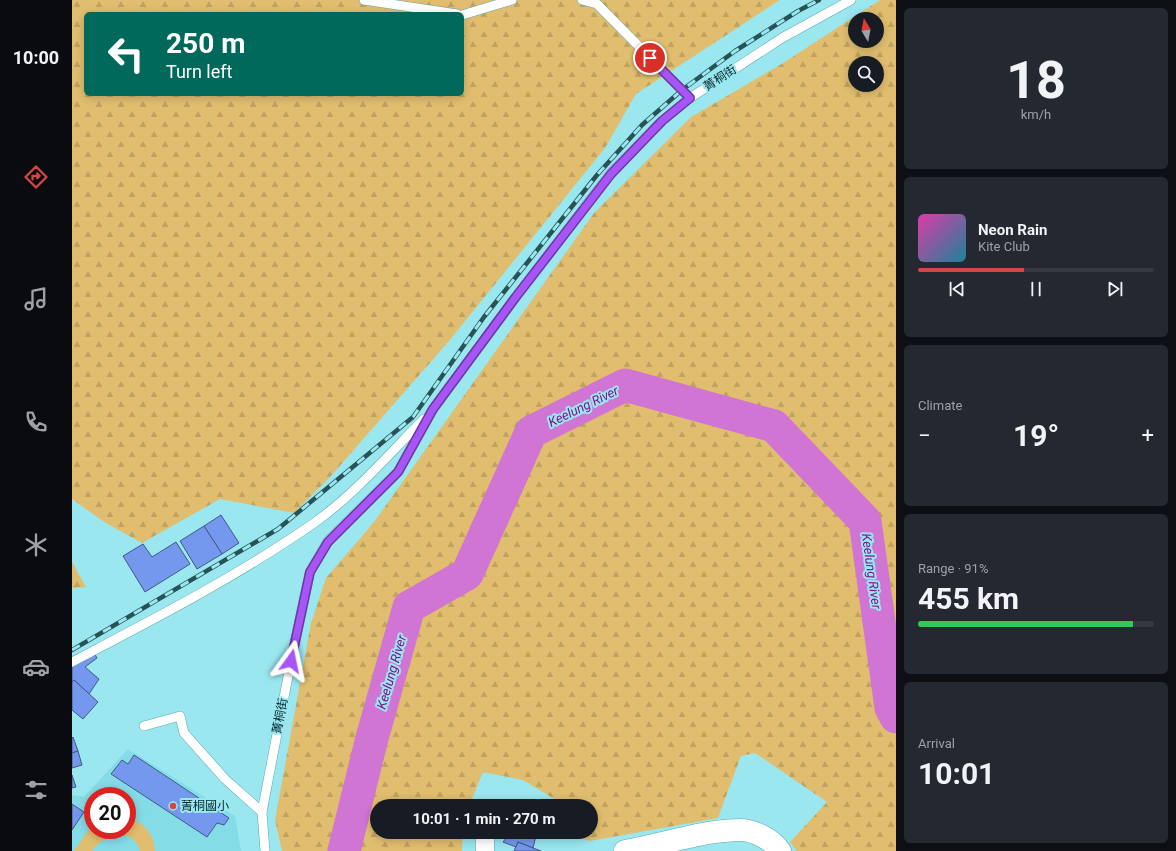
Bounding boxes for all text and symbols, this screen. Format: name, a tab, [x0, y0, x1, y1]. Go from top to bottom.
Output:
north arrow	[848, 12, 884, 48]
map controls	[848, 12, 884, 92]
text: 250 m	[166, 27, 245, 60]
icon: left	[100, 28, 152, 80]
pin	[633, 41, 667, 75]
text: 10:00	[13, 47, 59, 68]
icon: arrive	[639, 47, 661, 69]
text: 18	[1006, 50, 1066, 111]
button: search	[848, 56, 884, 92]
text: Turn left	[166, 61, 232, 82]
street label: 菁桐街	[701, 62, 739, 94]
text: km/h	[1021, 107, 1051, 122]
icon: directions	[22, 163, 50, 191]
text: Neon Rain	[978, 221, 1047, 239]
text: Kite Club	[978, 239, 1030, 254]
icon: previous	[946, 278, 968, 300]
icon: pause	[1025, 278, 1047, 300]
icon: next	[1104, 278, 1126, 300]
icon: music	[22, 285, 50, 313]
water label: Keelung River	[546, 383, 621, 430]
text: Climate	[918, 398, 962, 413]
icon: phone	[22, 408, 50, 436]
text: 19°	[1013, 418, 1059, 453]
text: −	[918, 423, 931, 448]
text: +	[1142, 423, 1154, 448]
icon: climate	[22, 531, 50, 559]
water label: Keelung River	[859, 532, 884, 611]
text: Range · 91%	[918, 561, 988, 576]
text: 455 km	[918, 581, 1019, 616]
water label: Keelung River	[374, 633, 409, 711]
position arrow	[270, 640, 312, 682]
icon: car	[22, 653, 50, 681]
street label: 菁桐街	[270, 697, 290, 735]
text: Arrival	[918, 736, 955, 751]
text: 10:01	[918, 756, 995, 791]
icon: filters	[22, 776, 50, 804]
speed limit sign: 20	[84, 787, 136, 839]
place label: 菁桐國小	[181, 799, 229, 813]
marker: 菁桐國小	[168, 801, 178, 811]
text: 10:01 · 1 min · 270 m	[413, 810, 555, 828]

